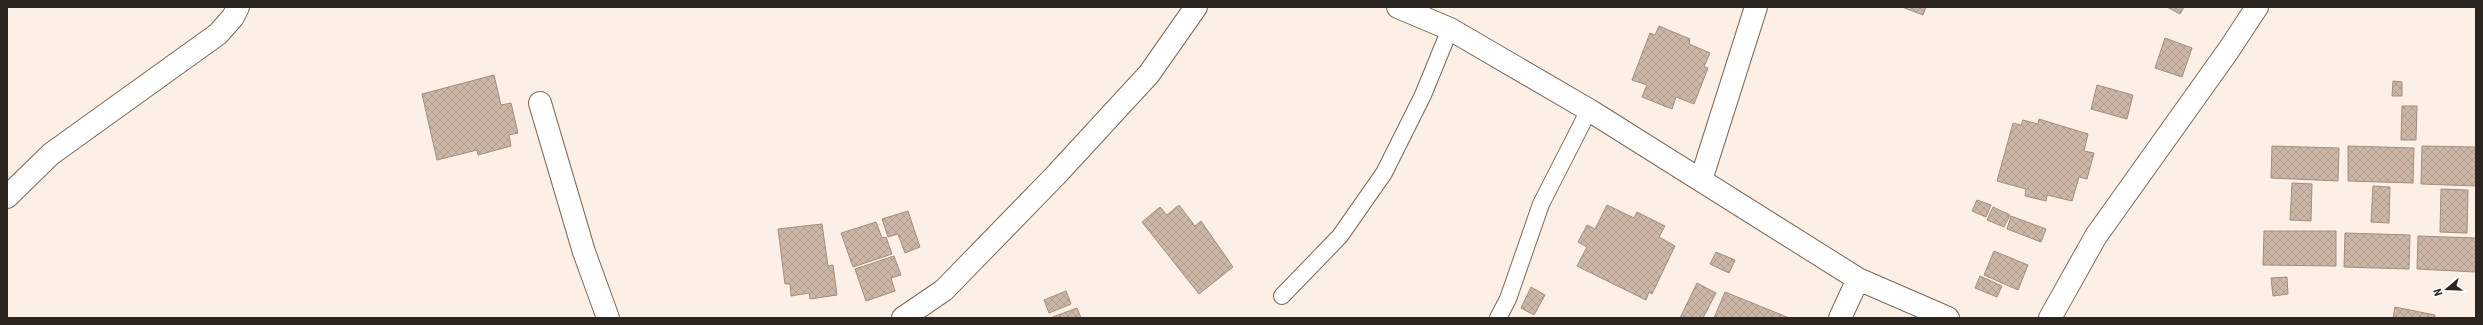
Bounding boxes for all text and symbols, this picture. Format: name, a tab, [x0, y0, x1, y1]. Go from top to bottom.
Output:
north arrow	[2427, 269, 2467, 309]
text: N	[2431, 287, 2445, 297]

